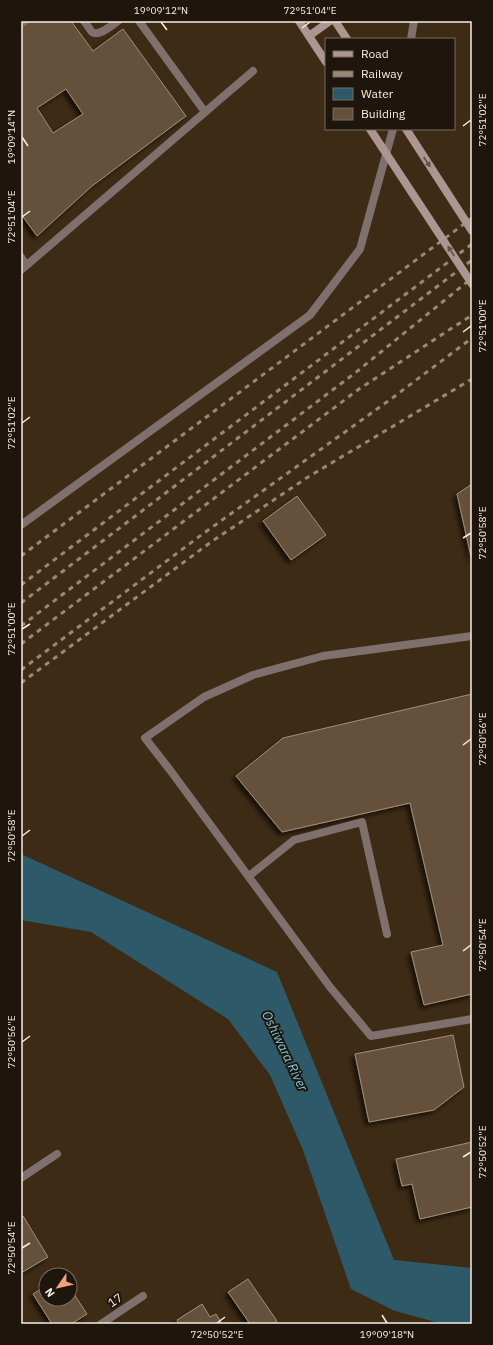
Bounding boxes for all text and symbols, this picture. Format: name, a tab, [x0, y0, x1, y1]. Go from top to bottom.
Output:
text: 19°09'12"N	[134, 4, 188, 17]
text: 72°51'04"E	[283, 4, 337, 17]
legend	[325, 38, 455, 130]
text: Road	[361, 46, 389, 61]
text: Railway	[361, 66, 403, 81]
text: Water	[361, 86, 394, 101]
text: 72°51'02"E	[476, 93, 489, 147]
text: Building	[361, 106, 406, 121]
text: 19°09'14"N	[5, 110, 18, 164]
one-way arrow	[423, 157, 431, 167]
text: 72°51'04"E	[5, 190, 18, 244]
one-way arrow	[447, 245, 454, 257]
text: 72°51'00"E	[476, 299, 489, 353]
text: 72°51'02"E	[5, 396, 18, 450]
text: 72°50'58"E	[476, 506, 489, 560]
text: 72°51'00"E	[5, 602, 18, 656]
text: 72°50'56"E	[476, 712, 489, 766]
text: 72°50'58"E	[5, 809, 18, 863]
text: 72°50'54"E	[476, 918, 489, 972]
water label: Oshiwara River	[258, 1008, 312, 1095]
text: 72°50'56"E	[5, 1015, 18, 1069]
text: 72°50'52"E	[476, 1125, 489, 1179]
text: 72°50'54"E	[5, 1221, 18, 1275]
north arrow	[38, 1267, 78, 1307]
text: N	[42, 1285, 58, 1300]
street label: 17	[105, 1290, 125, 1310]
text: 72°50'52"E	[190, 1328, 244, 1341]
text: 19°09'18"N	[360, 1328, 414, 1341]

